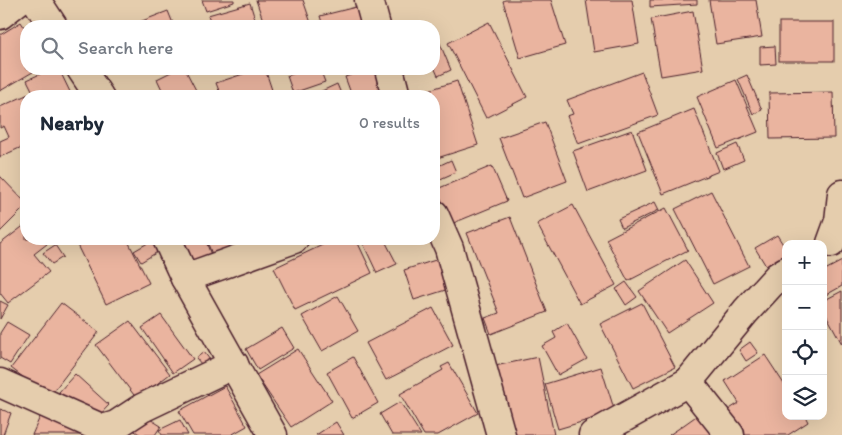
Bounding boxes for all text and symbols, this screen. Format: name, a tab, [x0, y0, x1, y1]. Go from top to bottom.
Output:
search box	[20, 20, 440, 75]
icon: search	[38, 34, 66, 62]
text: Search here	[78, 36, 173, 59]
text: Nearby	[40, 110, 104, 135]
text: 0 results	[359, 113, 420, 132]
map controls	[782, 240, 827, 420]
button: +	[782, 240, 827, 285]
button: −	[782, 285, 827, 330]
button: locate	[782, 330, 827, 375]
button: layers	[782, 375, 827, 420]

